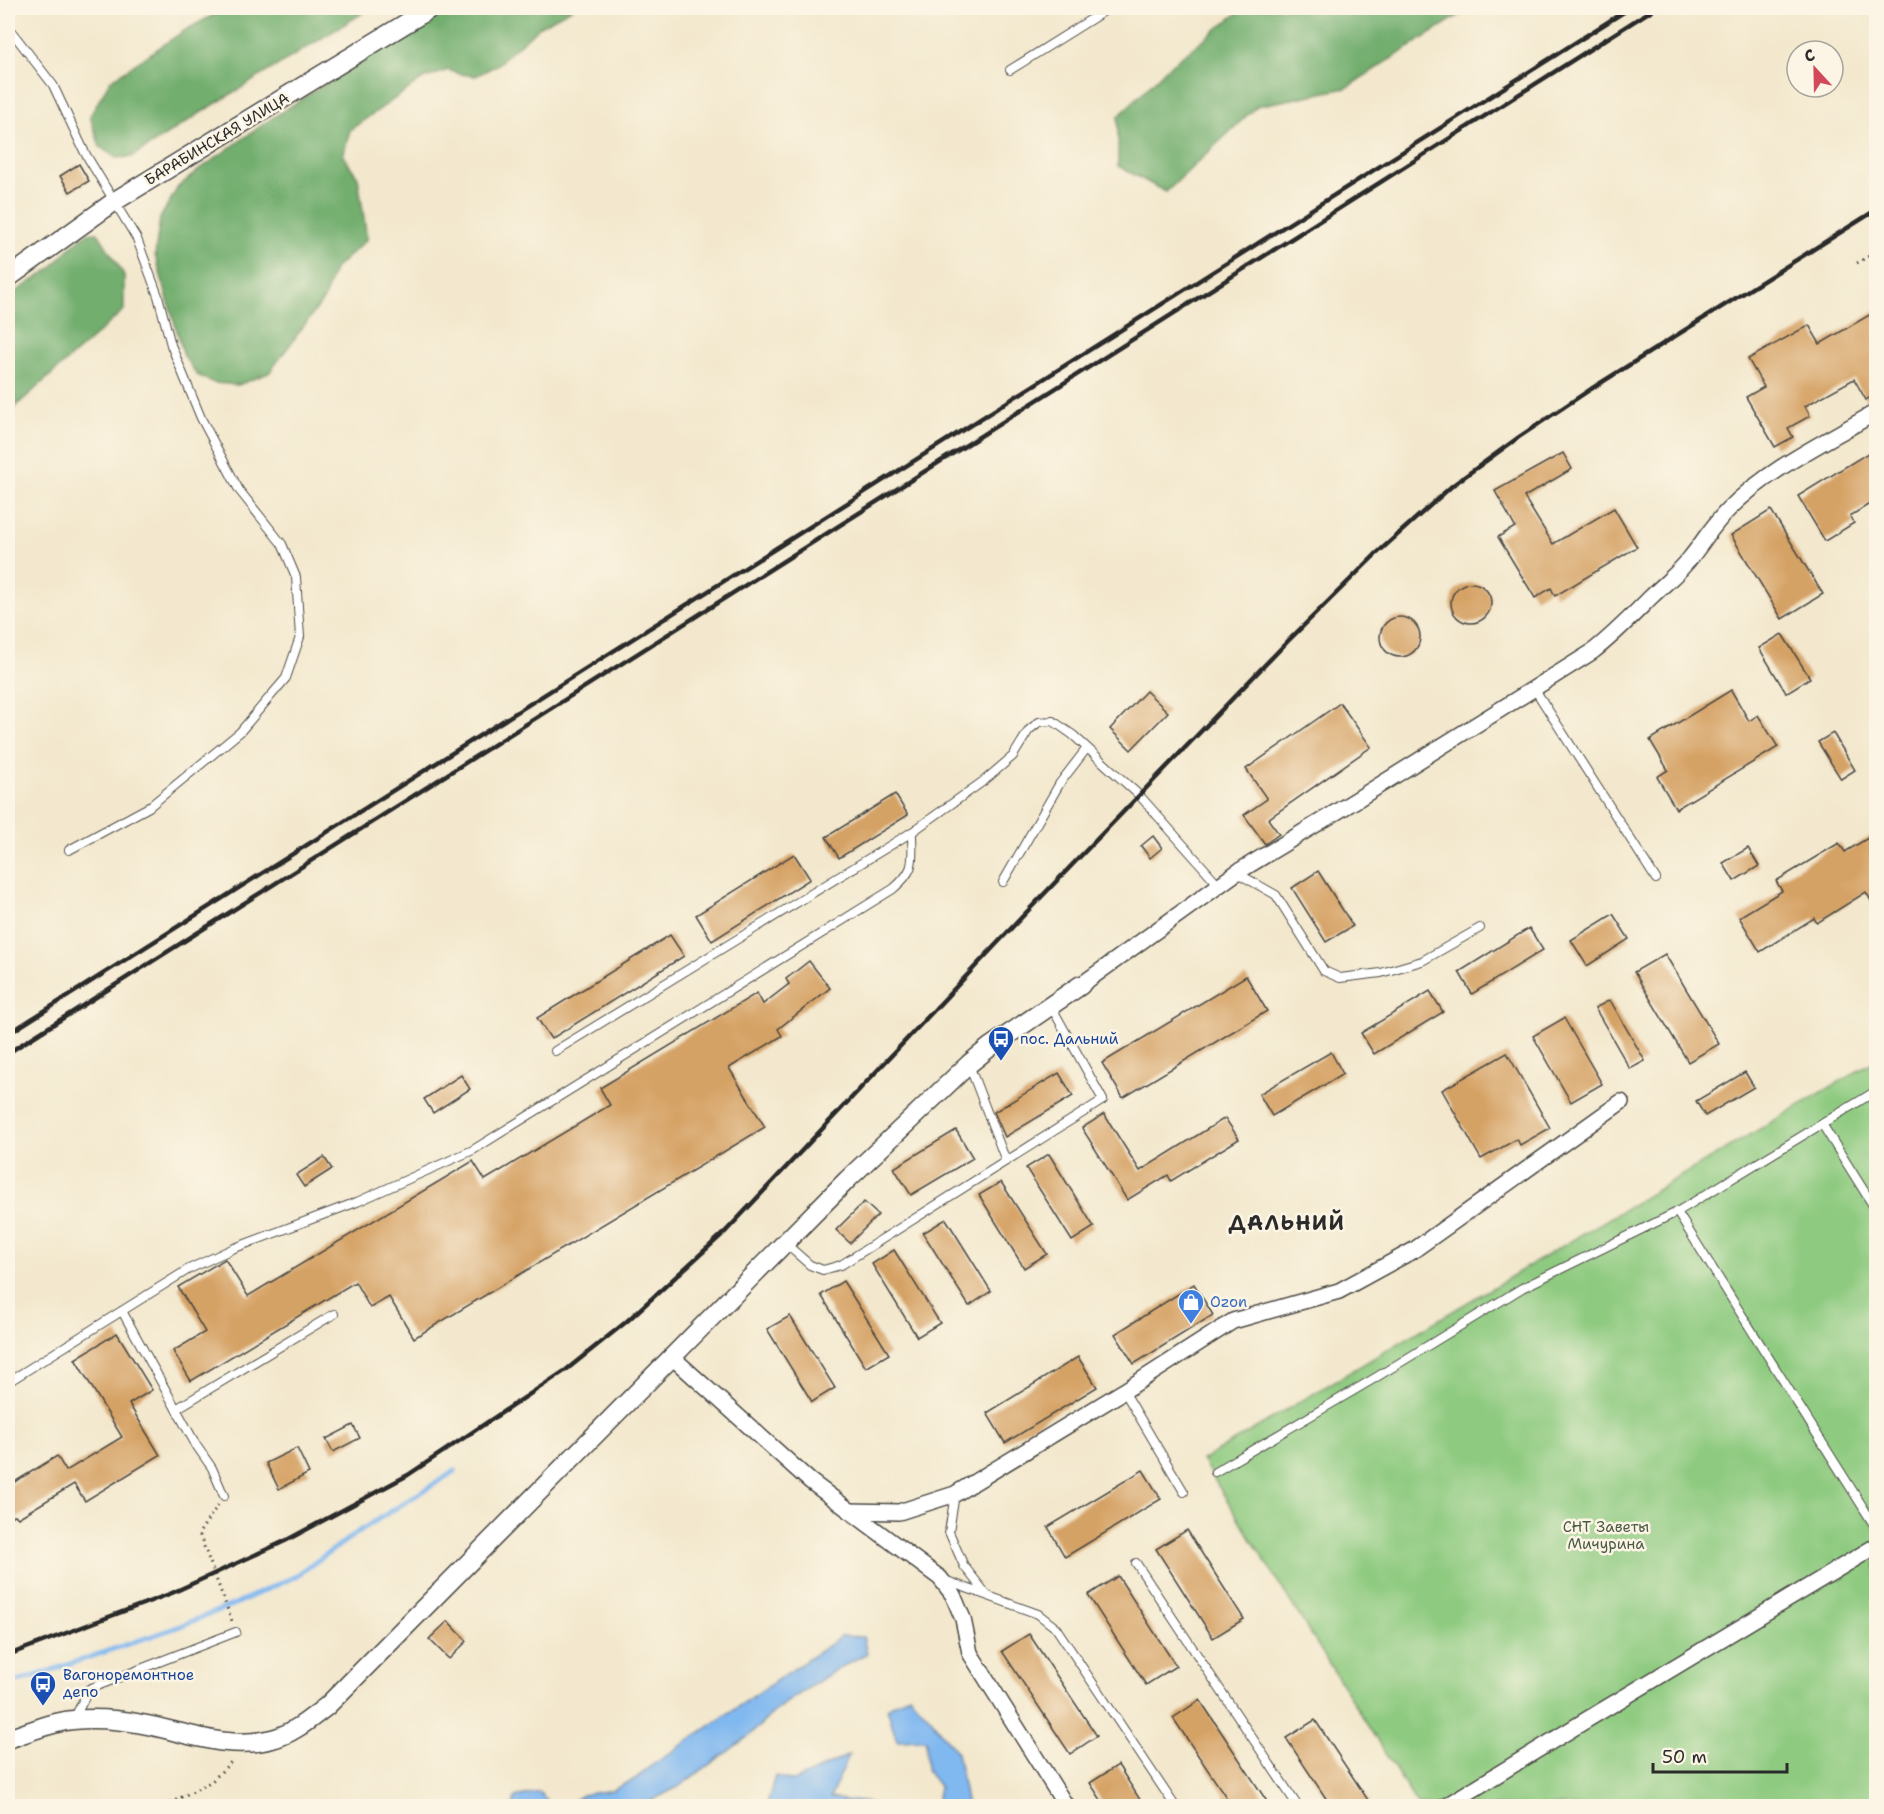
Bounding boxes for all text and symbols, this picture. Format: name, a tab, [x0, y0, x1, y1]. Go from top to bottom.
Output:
north arrow	[1785, 39, 1845, 99]
text: С	[1801, 44, 1818, 67]
street label: БАРАБИНСКАЯ УЛИЦА	[141, 88, 293, 190]
bus stop icon: пос. Дальний	[986, 1024, 1016, 1062]
place label: пос. Дальний	[1020, 1029, 1119, 1049]
district label: ДАЛЬНИЙ	[1229, 1209, 1345, 1237]
shop icon: Ozon	[1176, 1287, 1206, 1325]
place label: Ozon	[1210, 1292, 1247, 1312]
park label: СНТ Заветы Мичурина	[1563, 1517, 1649, 1554]
place label: Вагоноремонтное депо	[63, 1665, 194, 1702]
bus stop icon: Вагоноремонтное депо	[28, 1669, 58, 1707]
scale bar	[1653, 1736, 1786, 1774]
text: 50 m	[1662, 1745, 1707, 1769]

